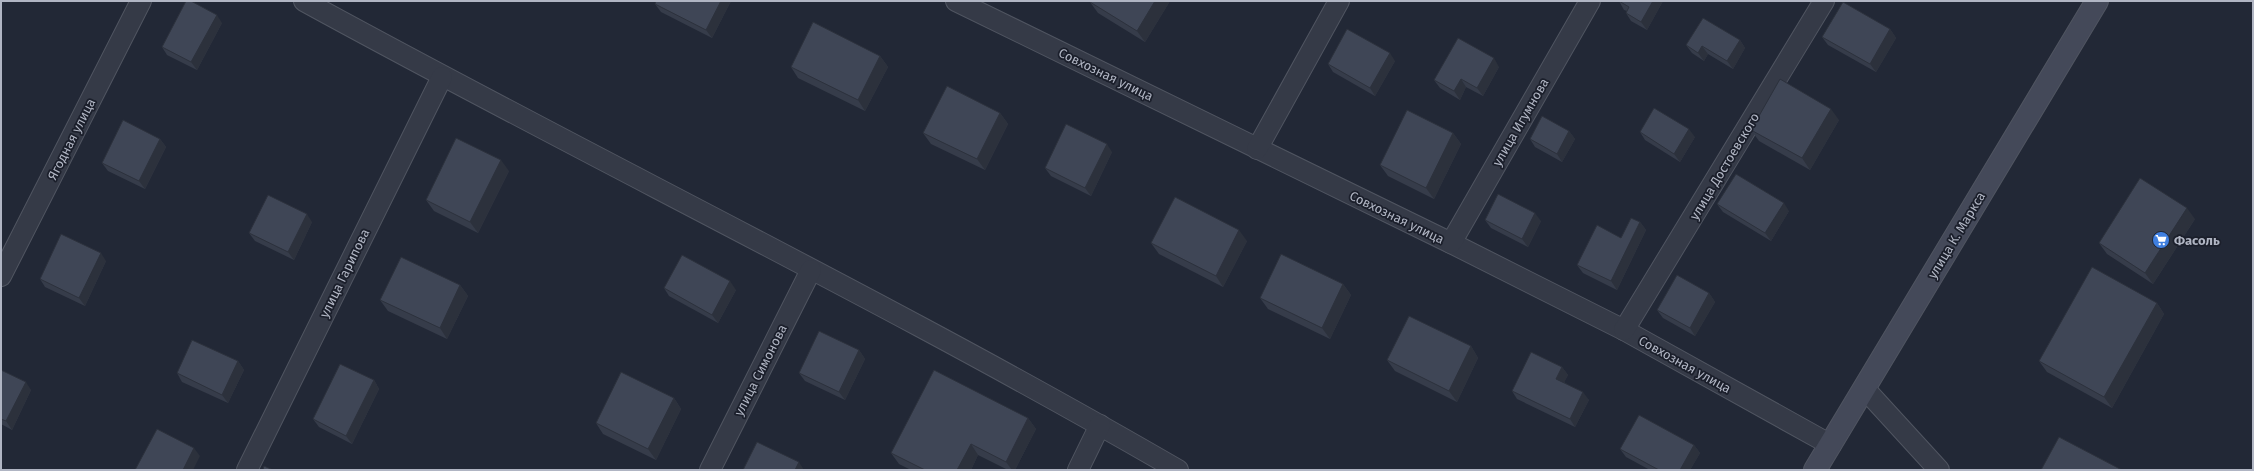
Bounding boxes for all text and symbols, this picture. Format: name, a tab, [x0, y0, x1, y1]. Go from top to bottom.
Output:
street label: Совхозная улица	[1056, 45, 1155, 104]
street label: улица Игумнова	[1489, 76, 1552, 169]
street label: Ягодная улица	[44, 96, 98, 182]
street label: улица Достоевского	[1687, 110, 1762, 222]
street label: Совхозная улица	[1347, 188, 1446, 247]
street label: улица К. Маркса	[1925, 189, 1988, 281]
street label: улица Гарипова	[316, 226, 372, 320]
supermarket icon: Фасоль	[2151, 230, 2171, 250]
place label: Фасоль	[2174, 233, 2220, 248]
street label: улица Симонова	[731, 322, 790, 418]
street label: Совхозная улица	[1636, 333, 1734, 396]

